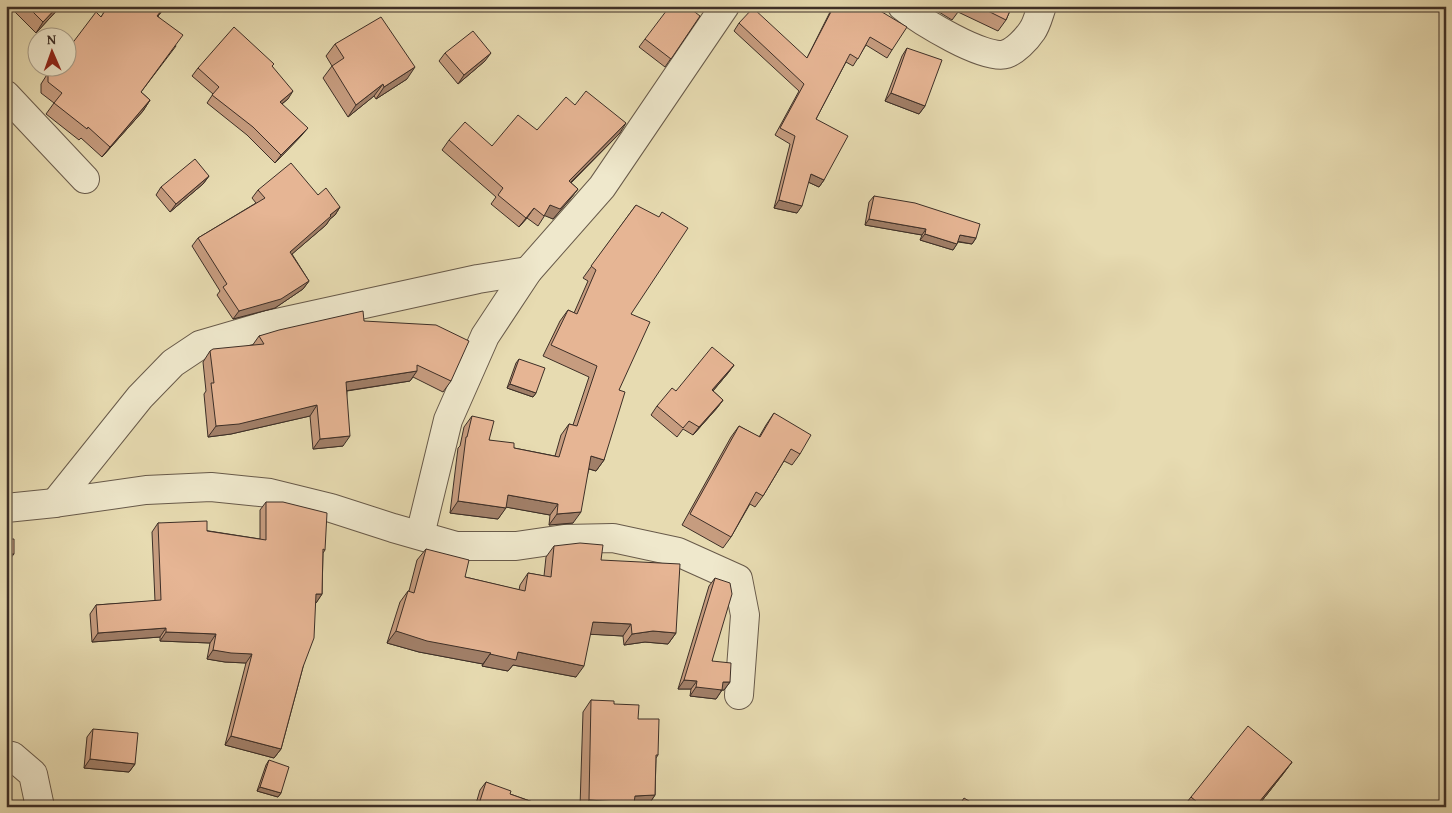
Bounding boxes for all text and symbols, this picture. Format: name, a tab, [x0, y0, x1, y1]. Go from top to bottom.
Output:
north arrow	[28, 28, 78, 78]
text: N	[47, 29, 57, 49]

